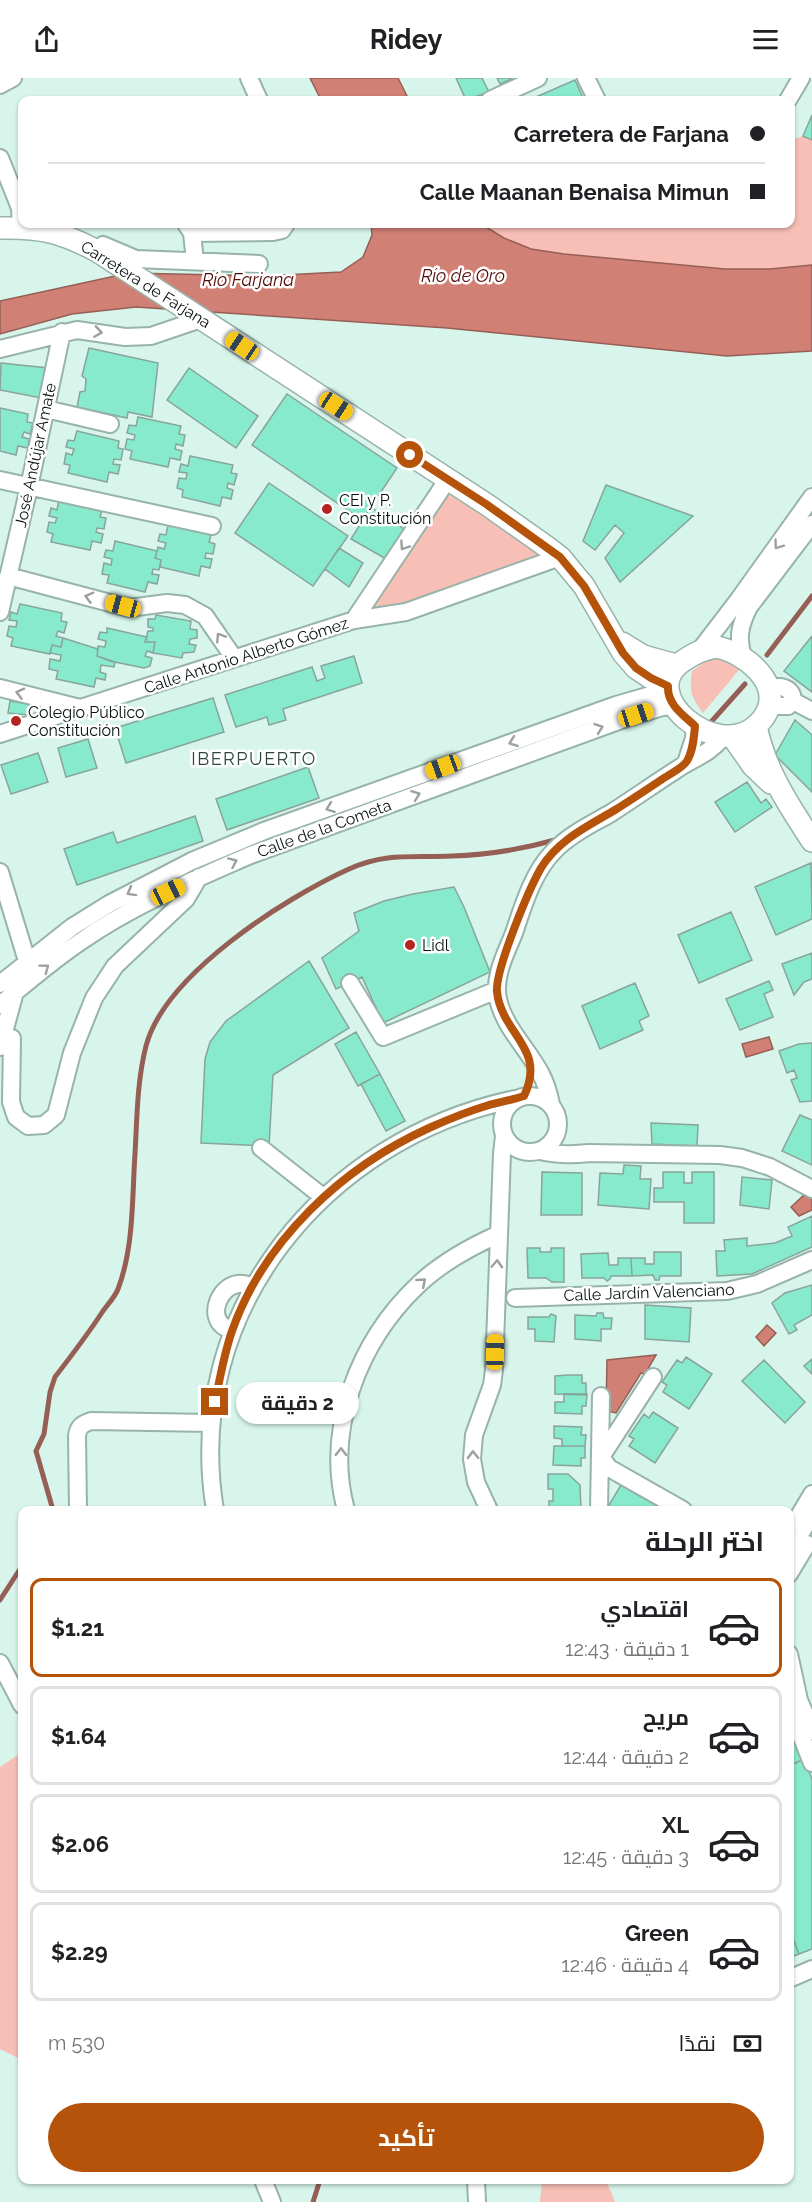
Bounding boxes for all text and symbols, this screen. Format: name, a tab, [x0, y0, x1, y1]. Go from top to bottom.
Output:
icon: share	[30, 23, 63, 56]
icon: menu	[749, 23, 782, 56]
text: Ridey	[370, 24, 442, 55]
text: Carretera de Farjana	[514, 121, 729, 147]
text: Calle Maanan Benaisa Mimun	[420, 179, 729, 205]
street label: Carretera de Farjana	[77, 237, 214, 332]
water label: Río de Oro	[421, 265, 505, 286]
water label: Río Farjana	[202, 269, 294, 290]
one-way arrow	[93, 325, 103, 338]
car	[222, 328, 262, 364]
street label: José Andújar Amate	[11, 381, 60, 529]
car	[316, 389, 356, 423]
route start	[396, 441, 423, 468]
place label: CEI y P. Constitución	[339, 491, 431, 528]
marker: CEI y P. Constitución	[320, 502, 334, 516]
one-way arrow	[400, 539, 411, 550]
one-way arrow	[775, 539, 786, 550]
one-way arrow	[84, 592, 94, 605]
car	[103, 593, 143, 619]
street label: Calle Antonio Alberto Gómez	[142, 613, 351, 698]
one-way arrow	[216, 633, 228, 643]
one-way arrow	[15, 687, 25, 700]
car	[616, 701, 656, 729]
place label: Colegio Público Constitución	[28, 703, 145, 740]
marker: Colegio Público Constitución	[9, 714, 23, 728]
one-way arrow	[593, 723, 604, 735]
one-way arrow	[508, 735, 519, 748]
district label: IBERPUERTO	[191, 748, 317, 769]
car	[423, 752, 463, 782]
one-way arrow	[410, 790, 421, 802]
street label: Calle de la Cometa	[255, 795, 394, 862]
one-way arrow	[325, 800, 335, 813]
one-way arrow	[226, 858, 237, 870]
car	[148, 876, 188, 908]
one-way arrow	[127, 885, 137, 896]
place label: Lidl	[422, 936, 450, 955]
marker: Lidl	[403, 938, 417, 952]
one-way arrow	[38, 964, 49, 975]
one-way arrow	[491, 1259, 504, 1268]
one-way arrow	[415, 1278, 426, 1289]
street label: Calle Jardín Valenciano	[563, 1280, 735, 1305]
car	[486, 1334, 504, 1370]
callout: 2 دقيقة	[236, 1381, 359, 1423]
route end	[201, 1388, 228, 1415]
text: 2 دقيقة	[261, 1391, 334, 1415]
one-way arrow	[334, 1448, 347, 1457]
one-way arrow	[467, 1451, 480, 1460]
text: اختر الرحلة	[645, 1526, 764, 1557]
text: اقتصادي	[600, 1596, 689, 1622]
icon: car	[707, 1601, 761, 1655]
text: $1.21	[51, 1615, 104, 1641]
text: 1 دقيقة · 12:43	[565, 1637, 689, 1661]
text: مريح	[643, 1704, 689, 1730]
icon: car	[707, 1709, 761, 1763]
text: $1.64	[51, 1723, 107, 1749]
text: 2 دقيقة · 12:44	[563, 1745, 689, 1769]
text: XL	[662, 1812, 689, 1838]
icon: car	[707, 1817, 761, 1871]
text: $2.06	[51, 1831, 109, 1857]
text: 3 دقيقة · 12:45	[563, 1845, 689, 1869]
text: Green	[625, 1920, 689, 1946]
icon: car	[707, 1925, 761, 1979]
text: $2.29	[51, 1939, 108, 1965]
text: 4 دقيقة · 12:46	[561, 1953, 689, 1977]
icon: cash	[731, 2027, 764, 2060]
text: نقدًا	[678, 2030, 716, 2056]
text: 530 m	[48, 2031, 105, 2055]
button: تأكيد	[48, 2103, 764, 2172]

